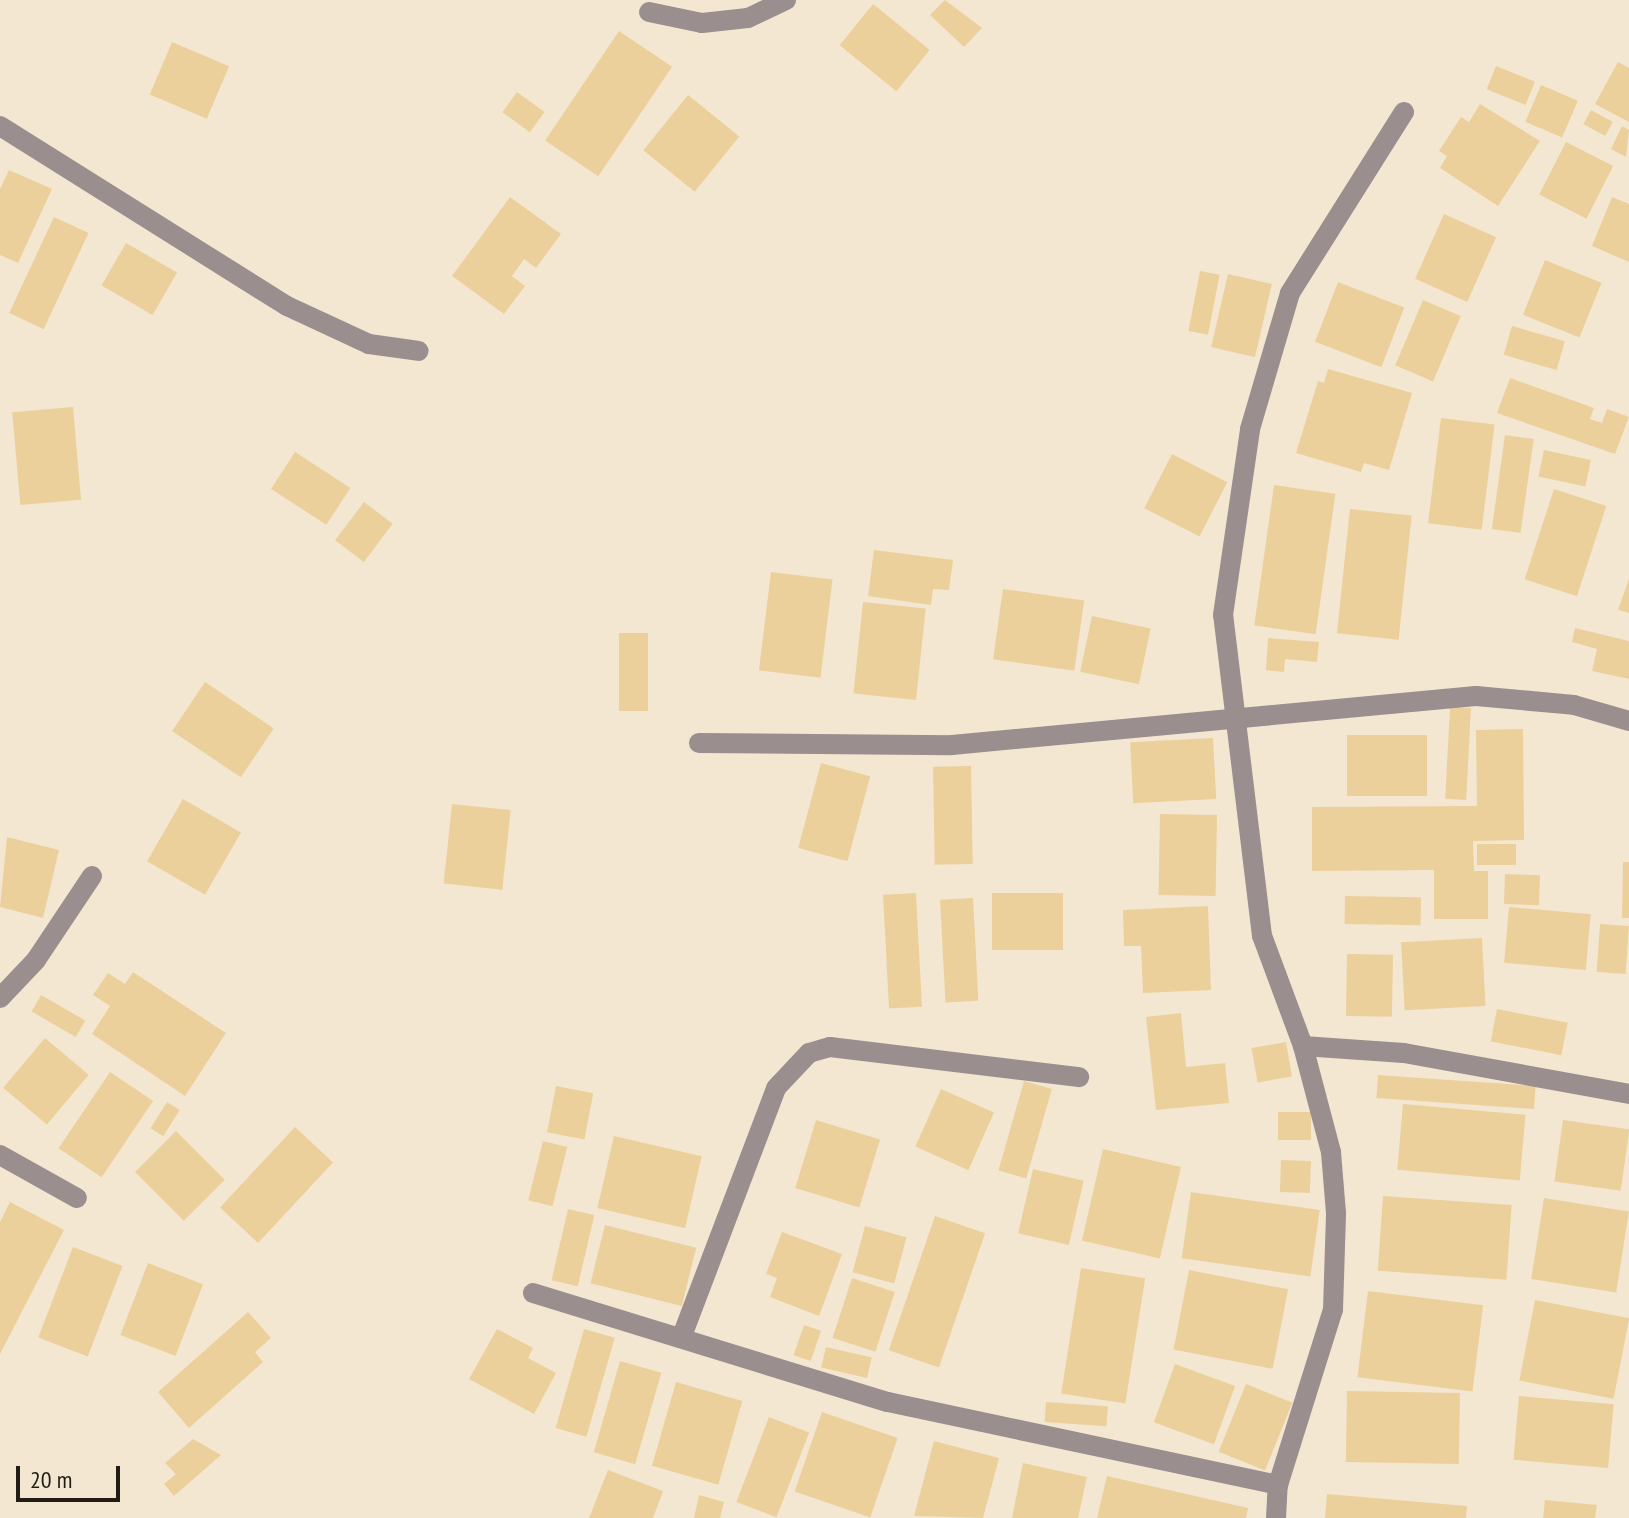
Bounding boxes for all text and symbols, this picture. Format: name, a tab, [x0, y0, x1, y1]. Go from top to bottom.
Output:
scale bar	[20, 1450, 124, 1500]
text: 20 m	[30, 1464, 72, 1495]

